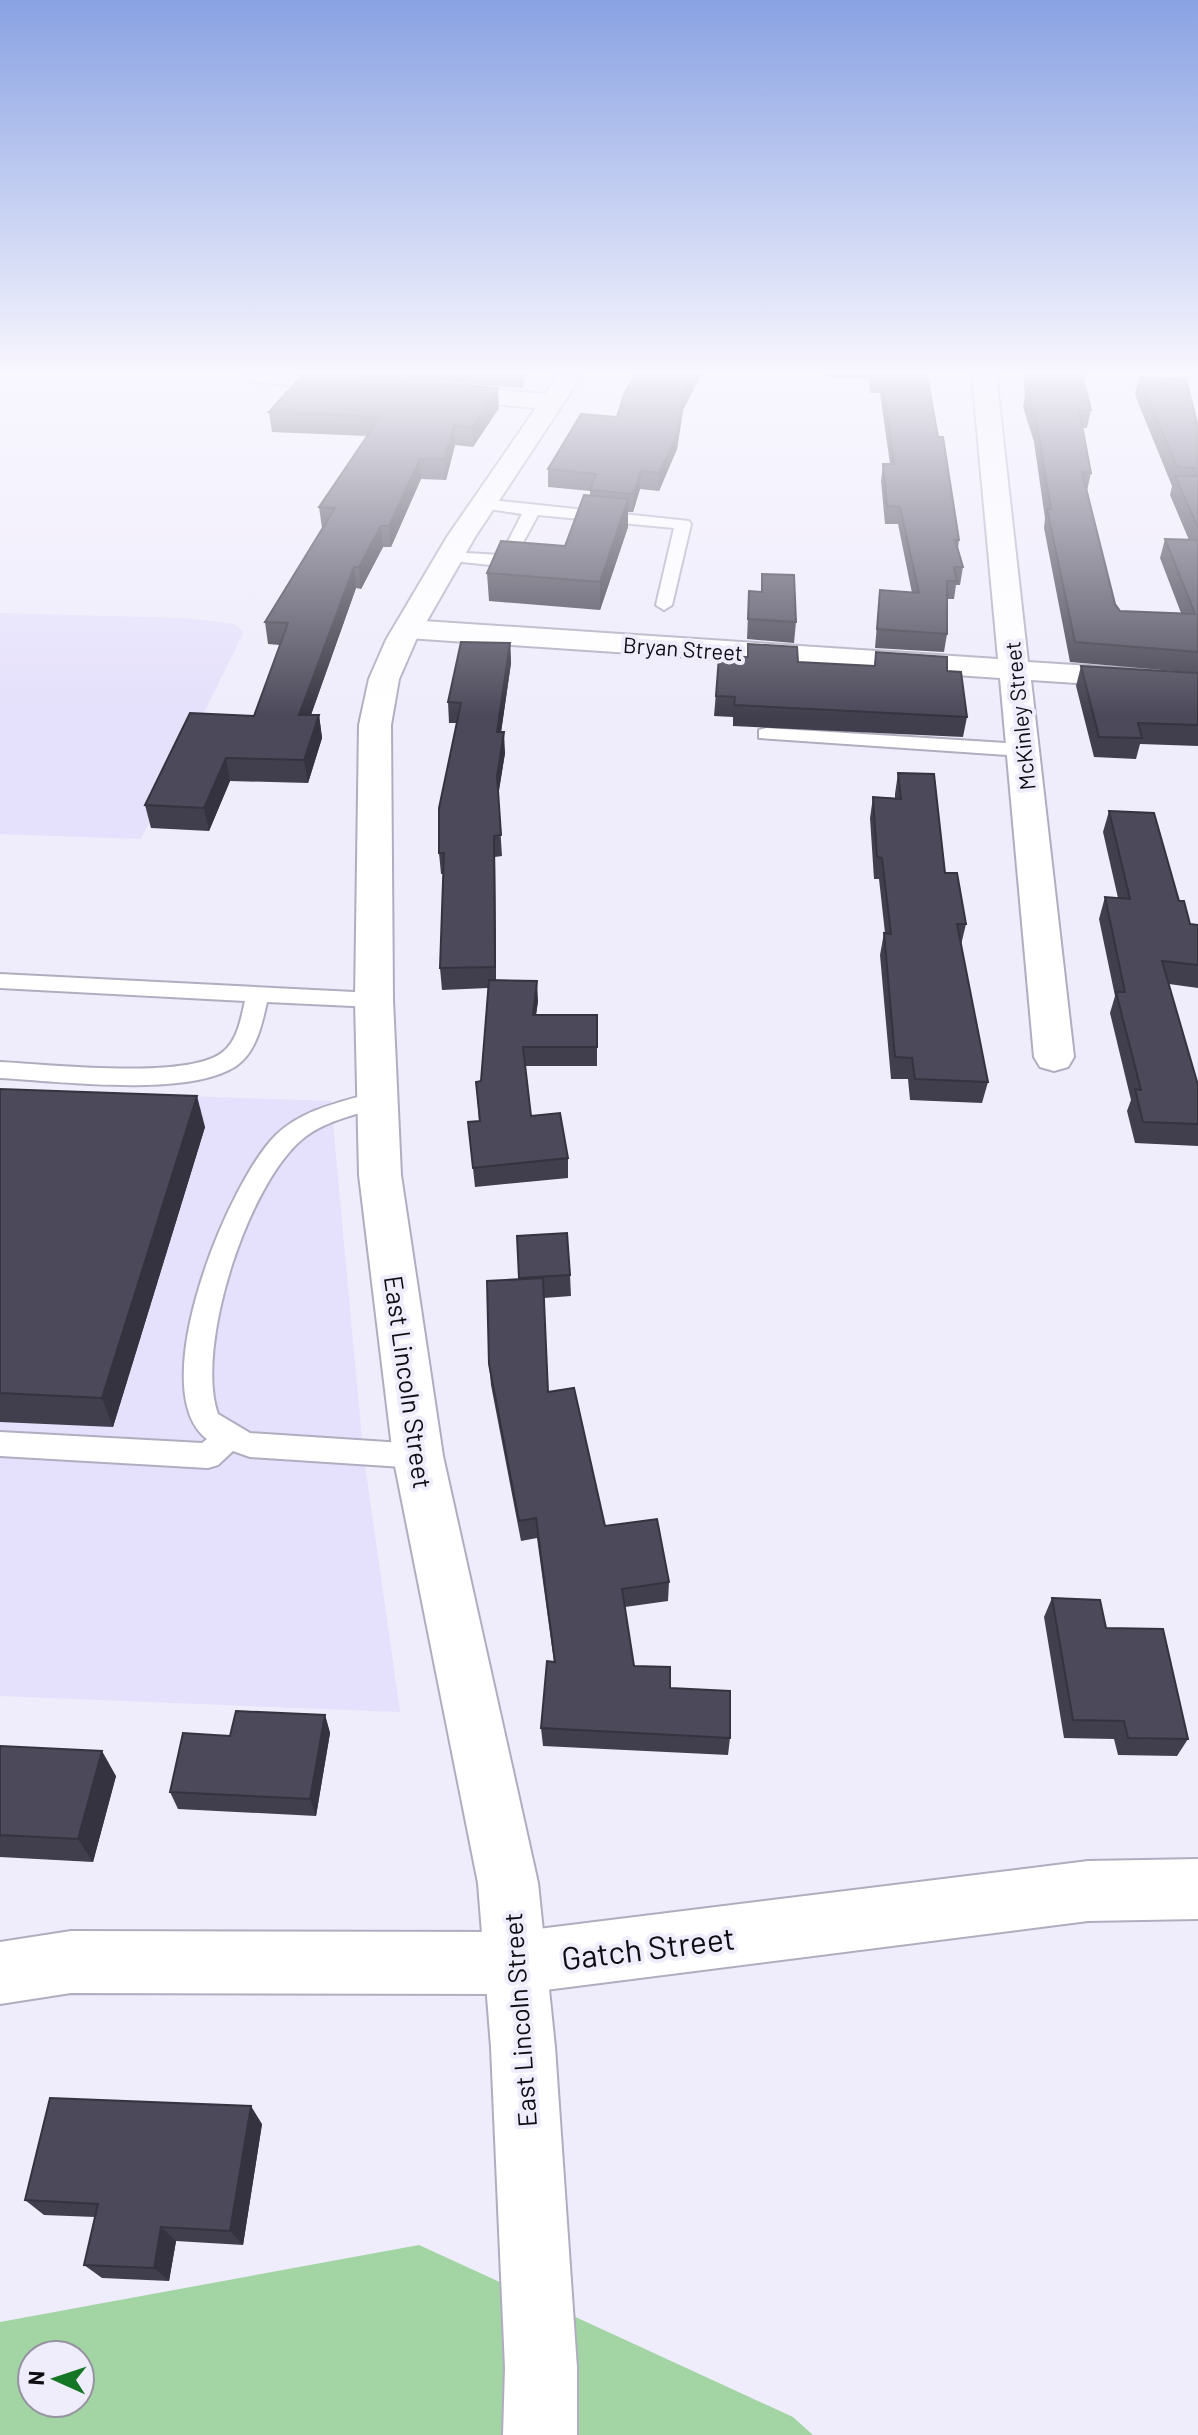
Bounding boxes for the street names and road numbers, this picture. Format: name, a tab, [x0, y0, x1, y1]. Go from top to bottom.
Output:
street label: Bryan Street	[622, 631, 744, 665]
street label: McKinley Street	[998, 640, 1040, 792]
street label: East Lincoln Street	[379, 1273, 439, 1491]
street label: East Lincoln Street	[496, 1912, 542, 2128]
street label: Gatch Street	[559, 1918, 737, 1976]

